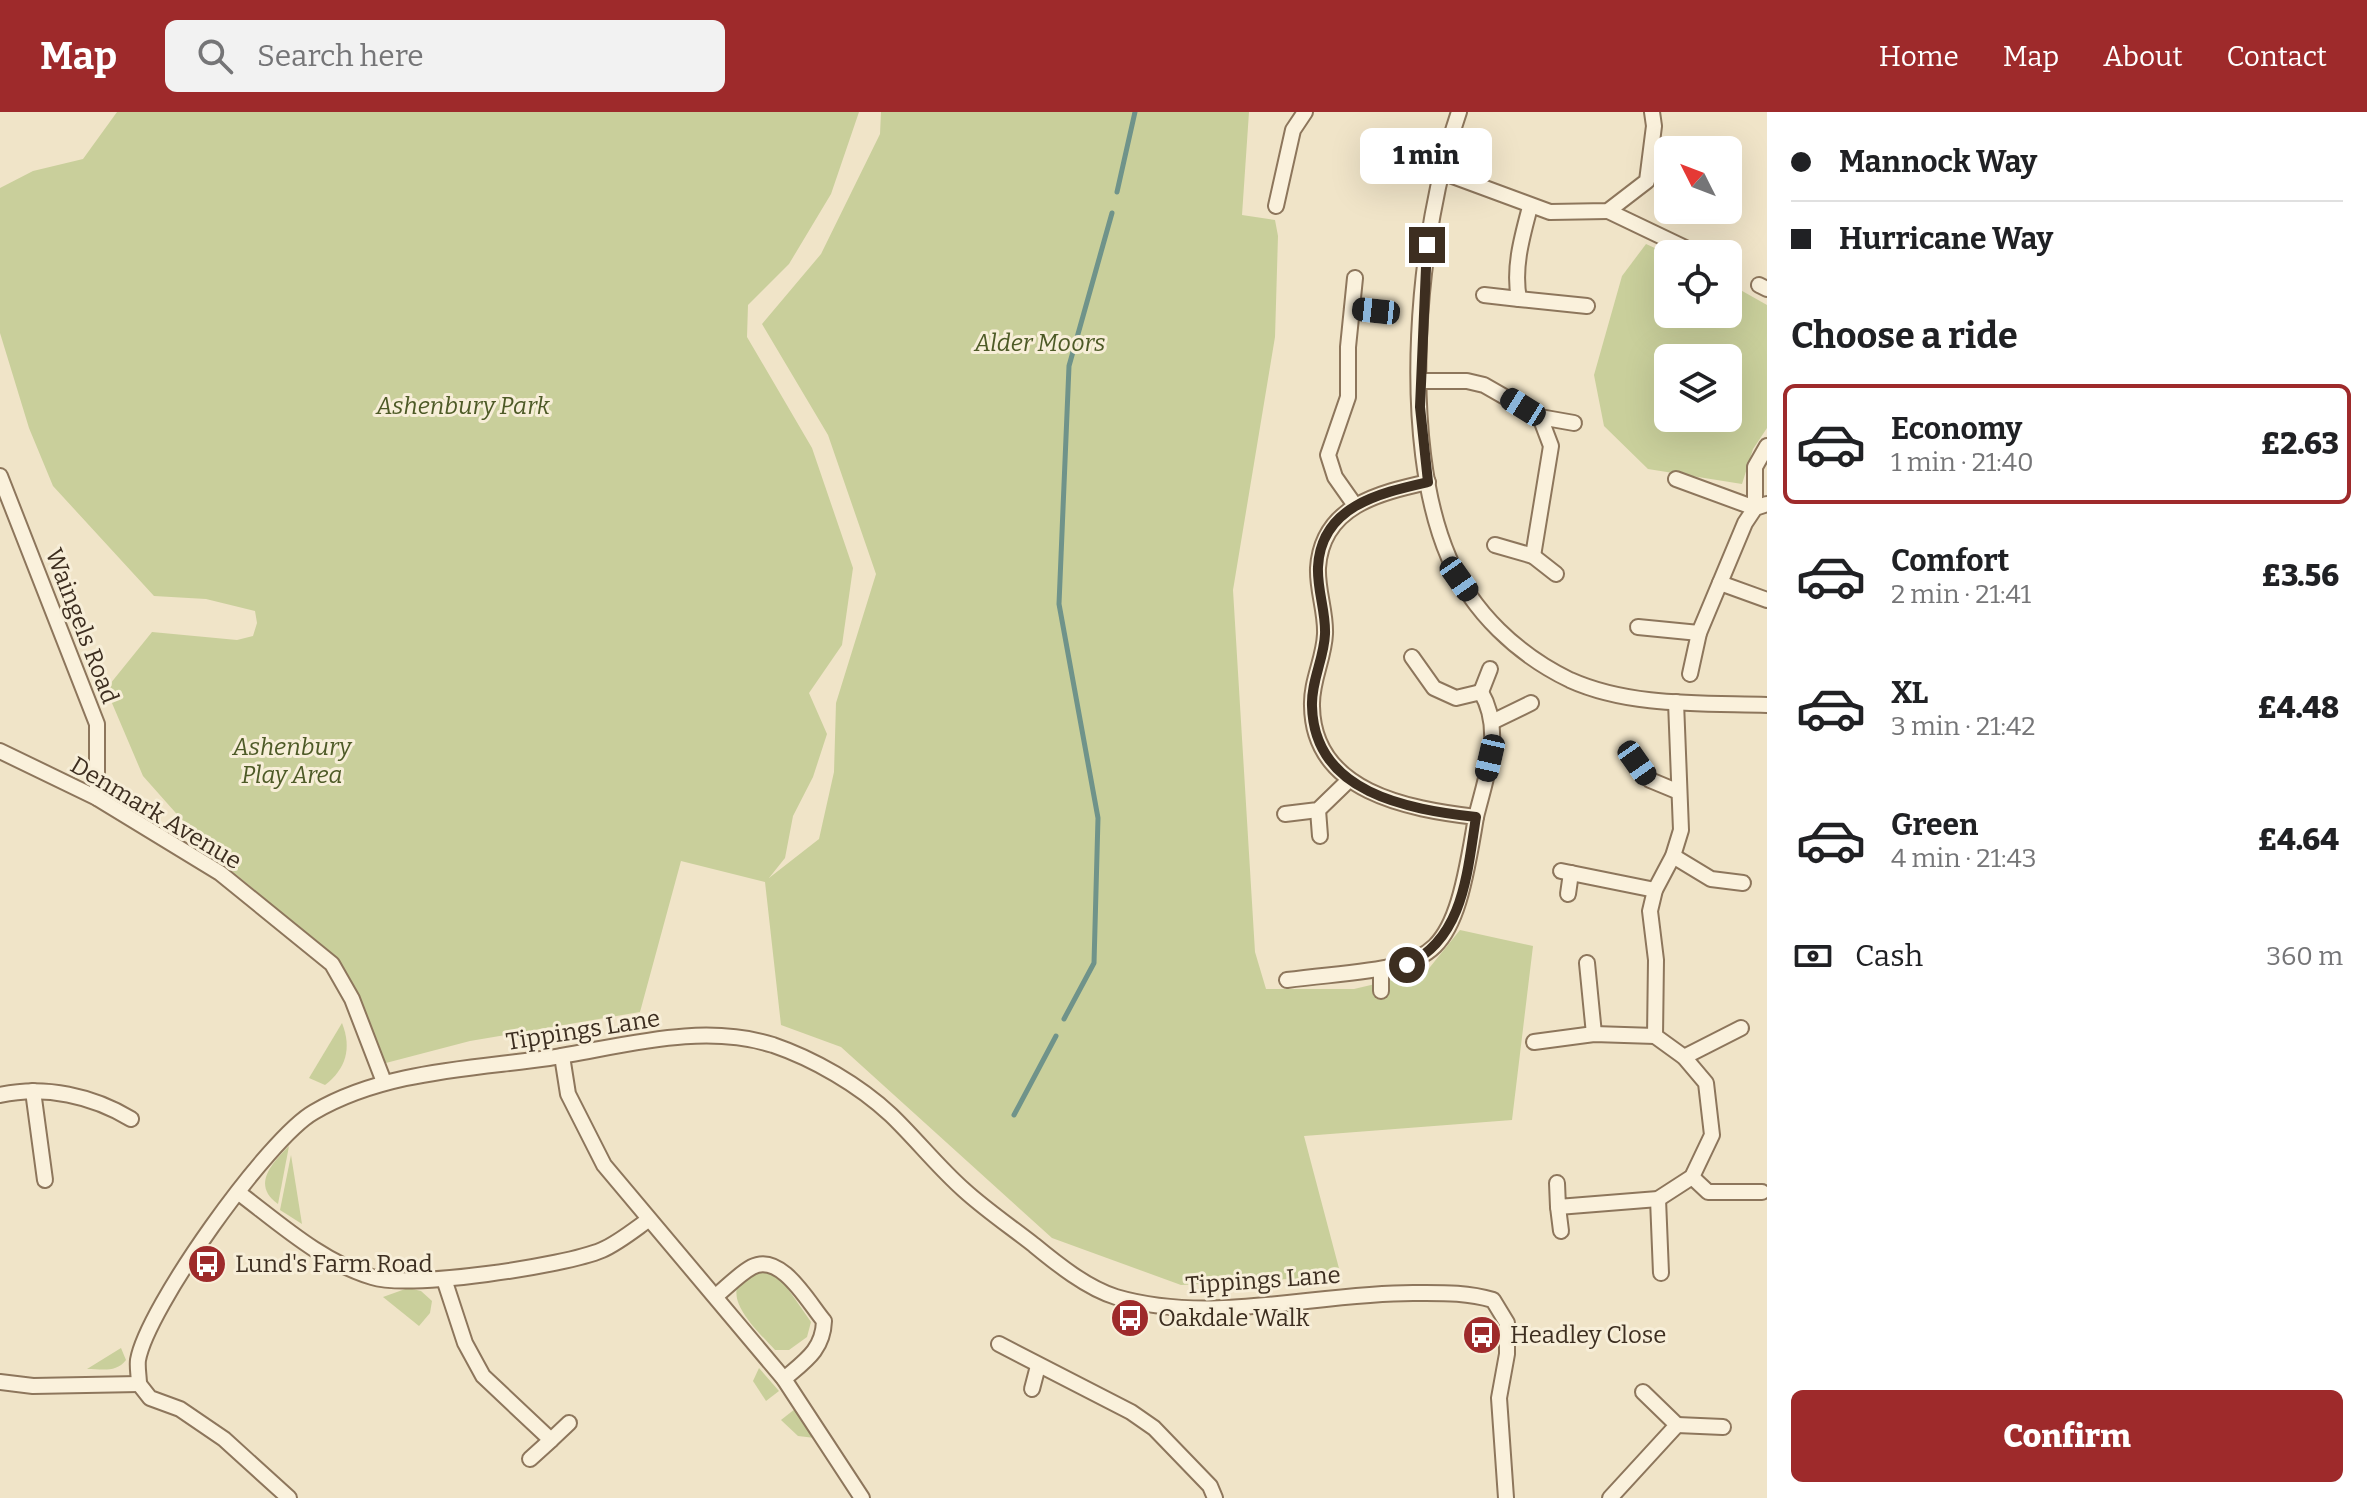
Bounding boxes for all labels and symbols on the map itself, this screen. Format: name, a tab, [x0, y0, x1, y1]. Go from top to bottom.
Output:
callout: 1 min	[1361, 129, 1493, 185]
north arrow	[1654, 136, 1742, 224]
route end	[1409, 227, 1445, 263]
car	[1351, 297, 1401, 325]
park label: Alder Moors	[974, 329, 1105, 357]
car	[1496, 384, 1550, 430]
park label: Ashenbury Park	[375, 392, 551, 420]
street label: Waingels Road	[40, 544, 124, 708]
car	[1435, 552, 1483, 606]
car	[1473, 732, 1507, 784]
park label: Ashenbury Play Area	[232, 733, 353, 789]
car	[1613, 736, 1661, 790]
street label: Denmark Avenue	[65, 751, 247, 875]
route start	[1389, 947, 1425, 983]
street label: Tippings Lane	[504, 1004, 662, 1056]
bus stop icon: Lund's Farm Road	[186, 1243, 228, 1285]
place label: Lund's Farm Road	[235, 1250, 433, 1278]
street label: Tippings Lane	[1184, 1261, 1342, 1299]
bus stop icon: Oakdale Walk	[1109, 1297, 1151, 1339]
place label: Oakdale Walk	[1158, 1304, 1310, 1332]
bus stop icon: Headley Close	[1461, 1314, 1503, 1356]
place label: Headley Close	[1510, 1321, 1666, 1349]

